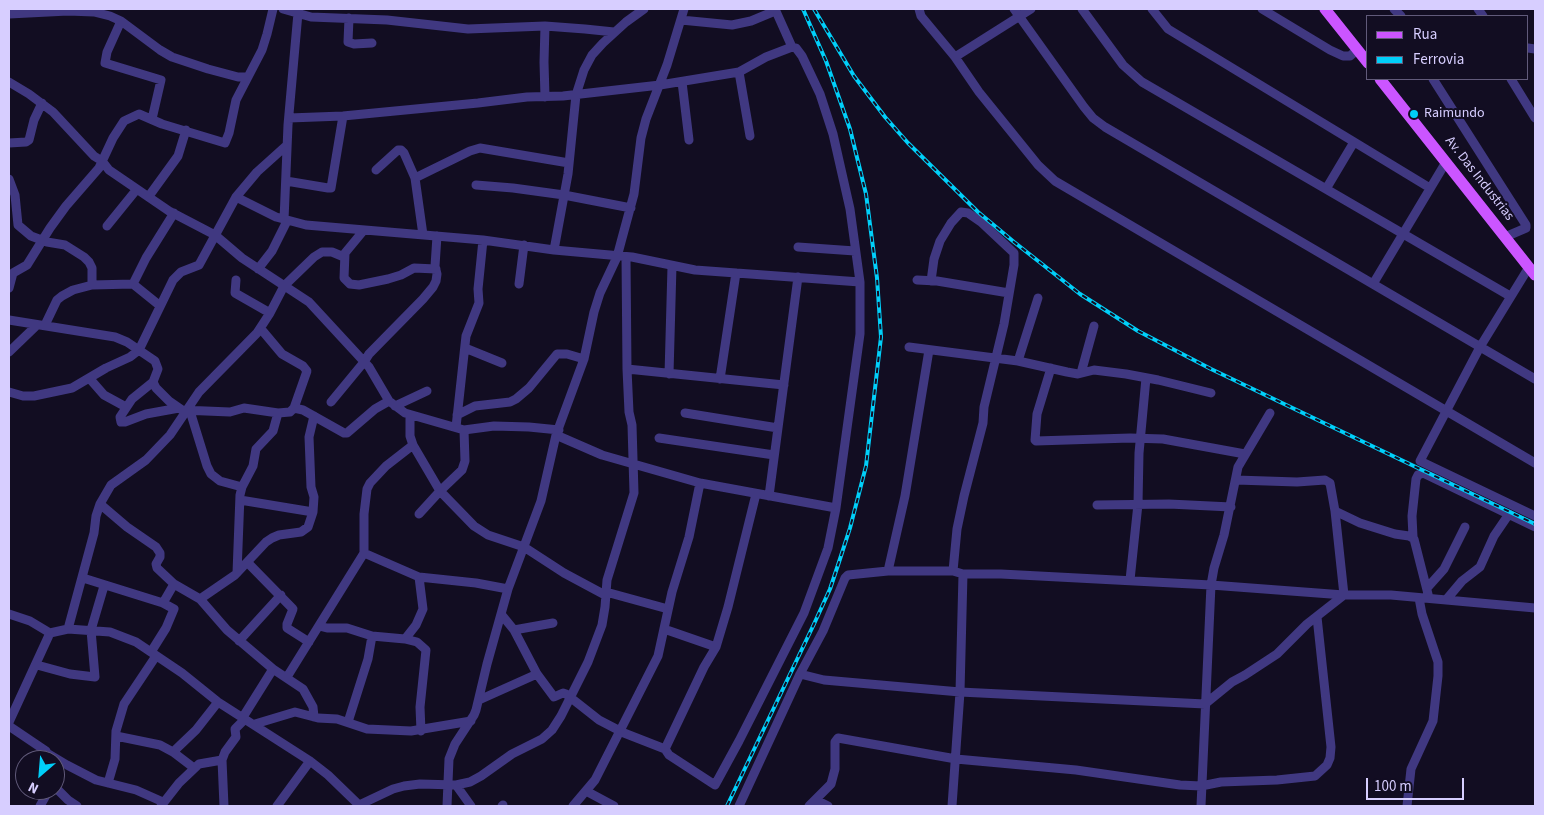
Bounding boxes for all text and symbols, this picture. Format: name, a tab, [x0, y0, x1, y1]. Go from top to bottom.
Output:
legend	[1366, 15, 1529, 80]
text: Rua	[1413, 24, 1437, 45]
text: Ferrovia	[1413, 49, 1464, 70]
place label: Raimundo	[1424, 106, 1485, 122]
marker: Raimundo	[1408, 108, 1420, 120]
street label: Av. Das Industrias	[1441, 133, 1517, 225]
north arrow	[15, 750, 65, 800]
scale bar	[1369, 768, 1466, 800]
text: N	[25, 776, 42, 798]
text: 100 m	[1374, 776, 1412, 797]

